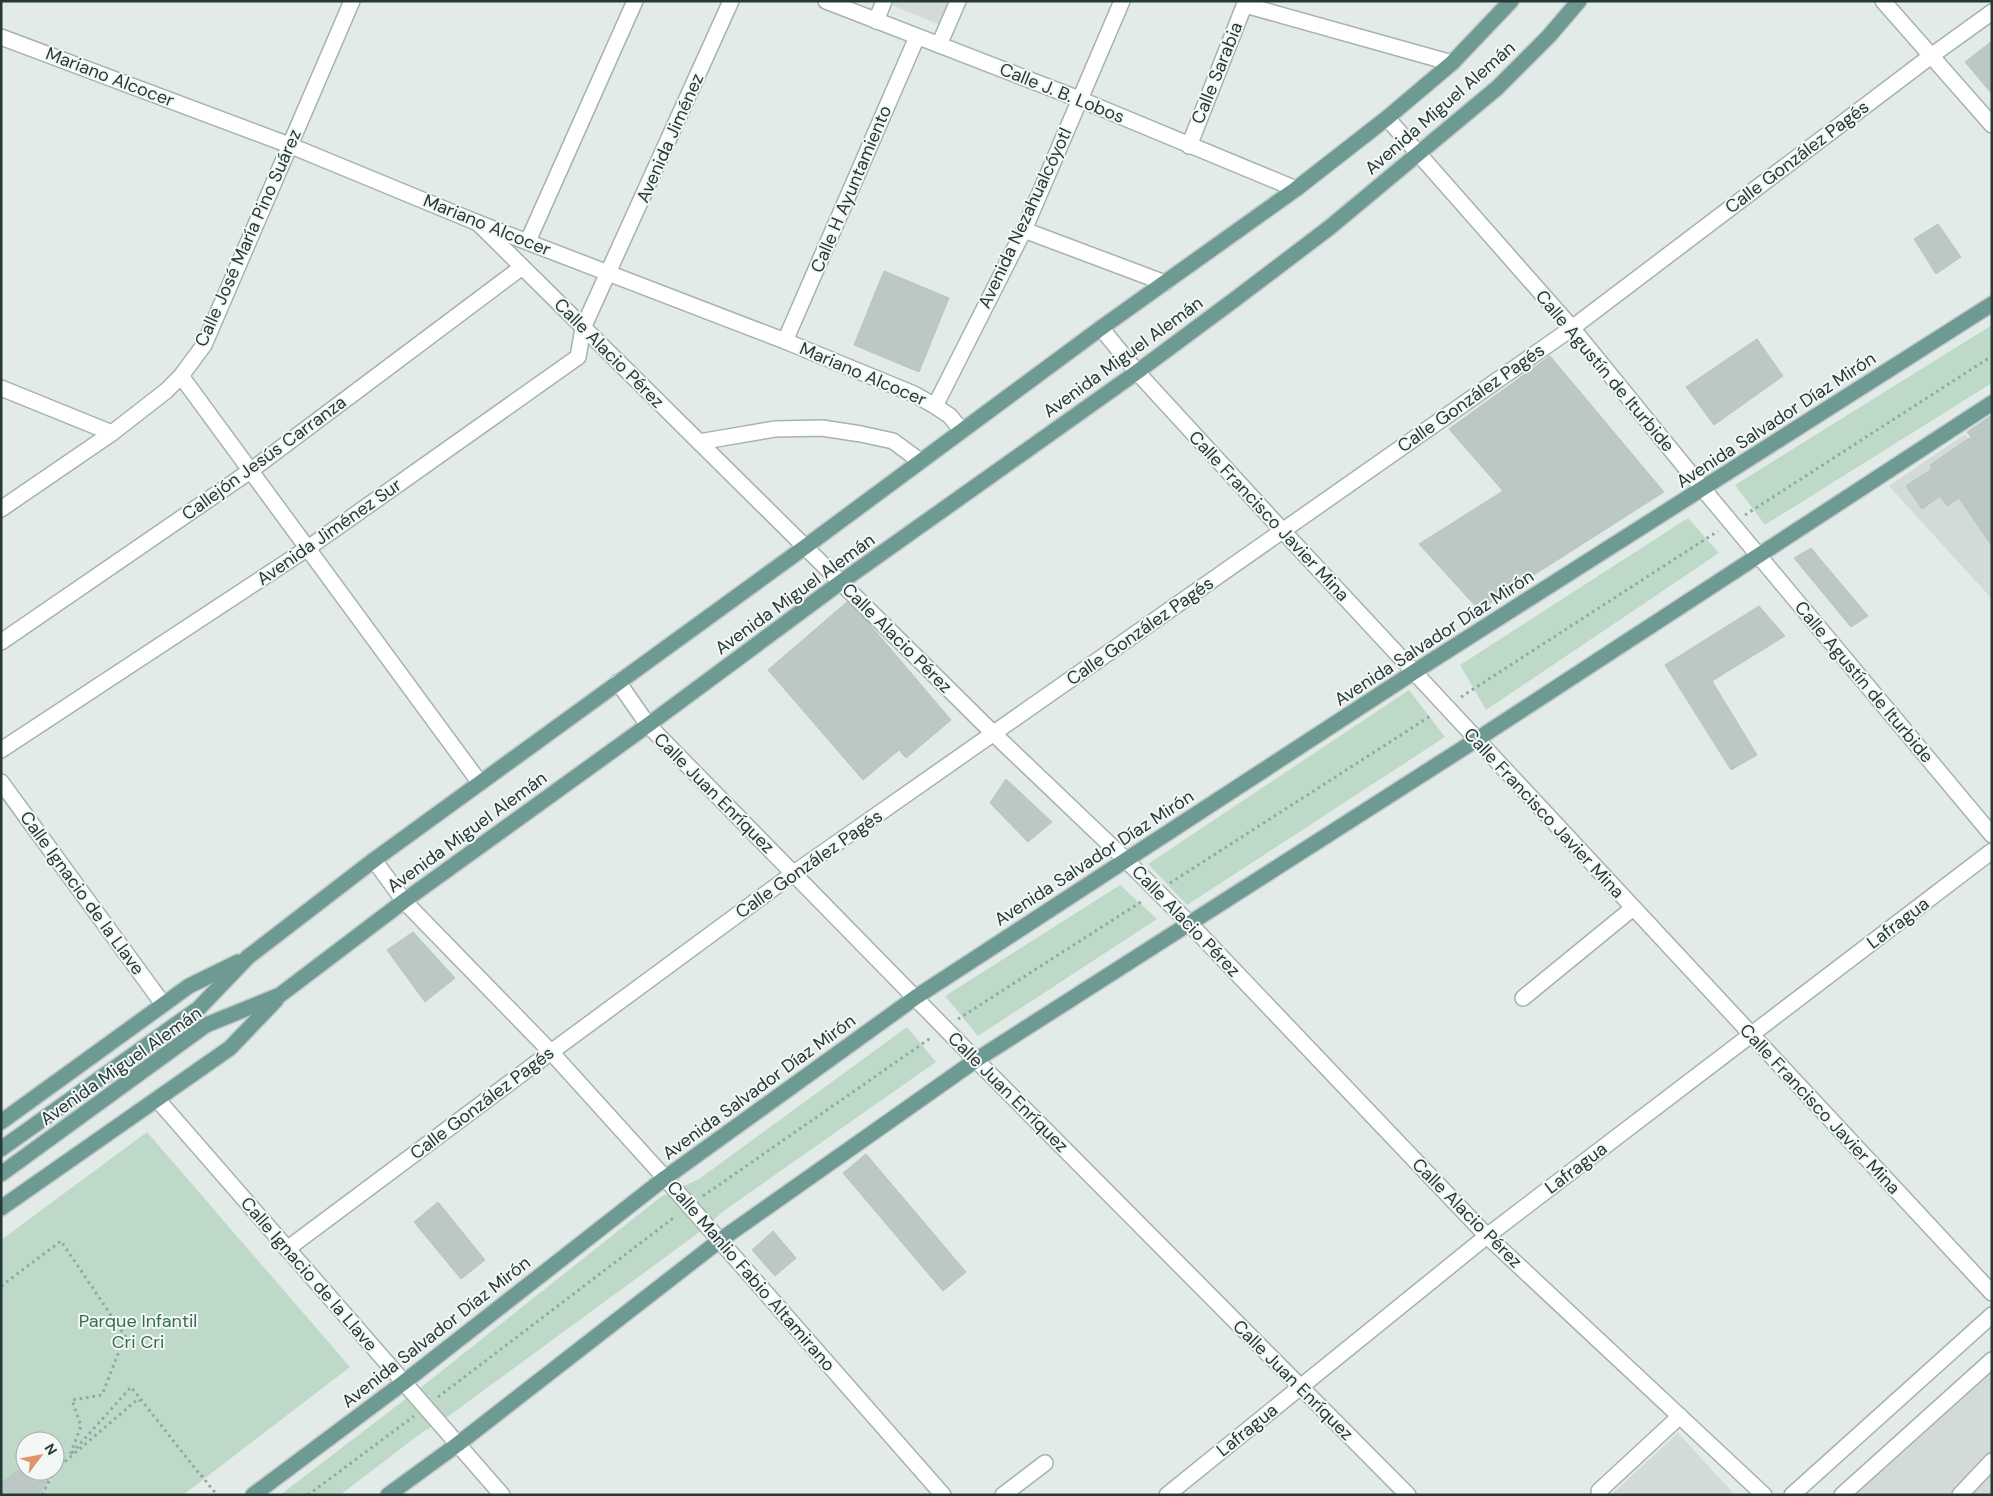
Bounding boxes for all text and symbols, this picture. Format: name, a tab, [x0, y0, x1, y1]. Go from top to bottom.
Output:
street label: Calle Sarabia	[1186, 19, 1248, 127]
street label: Avenida Miguel Alemán	[1360, 36, 1520, 180]
street label: Mariano Alcocer	[42, 41, 178, 113]
street label: Calle J. B. Lobos	[996, 57, 1128, 129]
street label: Avenida Jiménez	[631, 70, 709, 206]
street label: Calle González Pagés	[1720, 95, 1874, 219]
street label: Calle H Ayuntamiento	[805, 102, 897, 276]
street label: Avenida Nezahualcóyotl	[973, 124, 1077, 312]
street label: Calle José María Pino Suárez	[189, 126, 307, 350]
street label: Mariano Alcocer	[420, 188, 555, 262]
street label: Calle Agustín de Iturbide	[1530, 285, 1680, 457]
street label: Avenida Miguel Alemán	[1038, 291, 1208, 423]
street label: Calle Alacio Pérez	[549, 293, 669, 413]
street label: Mariano Alcocer	[796, 336, 930, 412]
street label: Calle González Pagés	[1393, 338, 1549, 458]
street label: Avenida Salvador Díaz Mirón	[1672, 346, 1880, 494]
street label: Callejón Jesús Carranza	[177, 390, 351, 526]
street label: Calle Francisco Javier Mina	[1183, 426, 1355, 606]
street label: Avenida Jiménez Sur	[252, 473, 406, 591]
street label: Avenida Miguel Alemán	[710, 528, 880, 660]
street label: Avenida Salvador Díaz Mirón	[1330, 564, 1538, 712]
street label: Calle González Pagés	[1062, 571, 1218, 691]
street label: Calle Alacio Pérez	[837, 578, 957, 698]
street label: Calle Agustín de Iturbide	[1789, 596, 1939, 768]
street label: Calle Francisco Javier Mina	[1458, 723, 1630, 903]
street label: Calle Juan Enríquez	[649, 728, 779, 858]
street label: Avenida Miguel Alemán	[382, 766, 552, 898]
street label: Avenida Salvador Díaz Mirón	[990, 784, 1198, 932]
street label: Calle González Pagés	[731, 804, 887, 924]
street label: Calle Ignacio de la Llave	[14, 806, 150, 980]
street label: Calle Alacio Pérez	[1126, 860, 1246, 982]
street label: Lafragua	[1862, 892, 1934, 954]
street label: Avenida Miguel Alemán	[35, 1001, 207, 1131]
street label: Avenida Salvador Díaz Mirón	[658, 1009, 860, 1165]
street label: Calle Francisco Javier Mina	[1734, 1019, 1906, 1199]
street label: Calle Juan Enríquez	[943, 1027, 1073, 1157]
street label: Calle González Pagés	[405, 1041, 559, 1165]
street label: Lafragua	[1540, 1137, 1612, 1199]
street label: Calle Alacio Pérez	[1407, 1153, 1527, 1273]
street label: Calle Manlio Fabio Altamirano	[661, 1176, 841, 1376]
street label: Calle Ignacio de la Llave	[235, 1192, 383, 1356]
street label: Avenida Salvador Díaz Mirón	[337, 1251, 535, 1413]
park label: Parque Infantil Cri Cri	[79, 1309, 197, 1354]
street label: Calle Juan Enríquez	[1228, 1315, 1358, 1445]
street label: Lafragua	[1211, 1398, 1283, 1462]
north arrow	[15, 1431, 65, 1481]
text: N	[41, 1440, 61, 1458]

